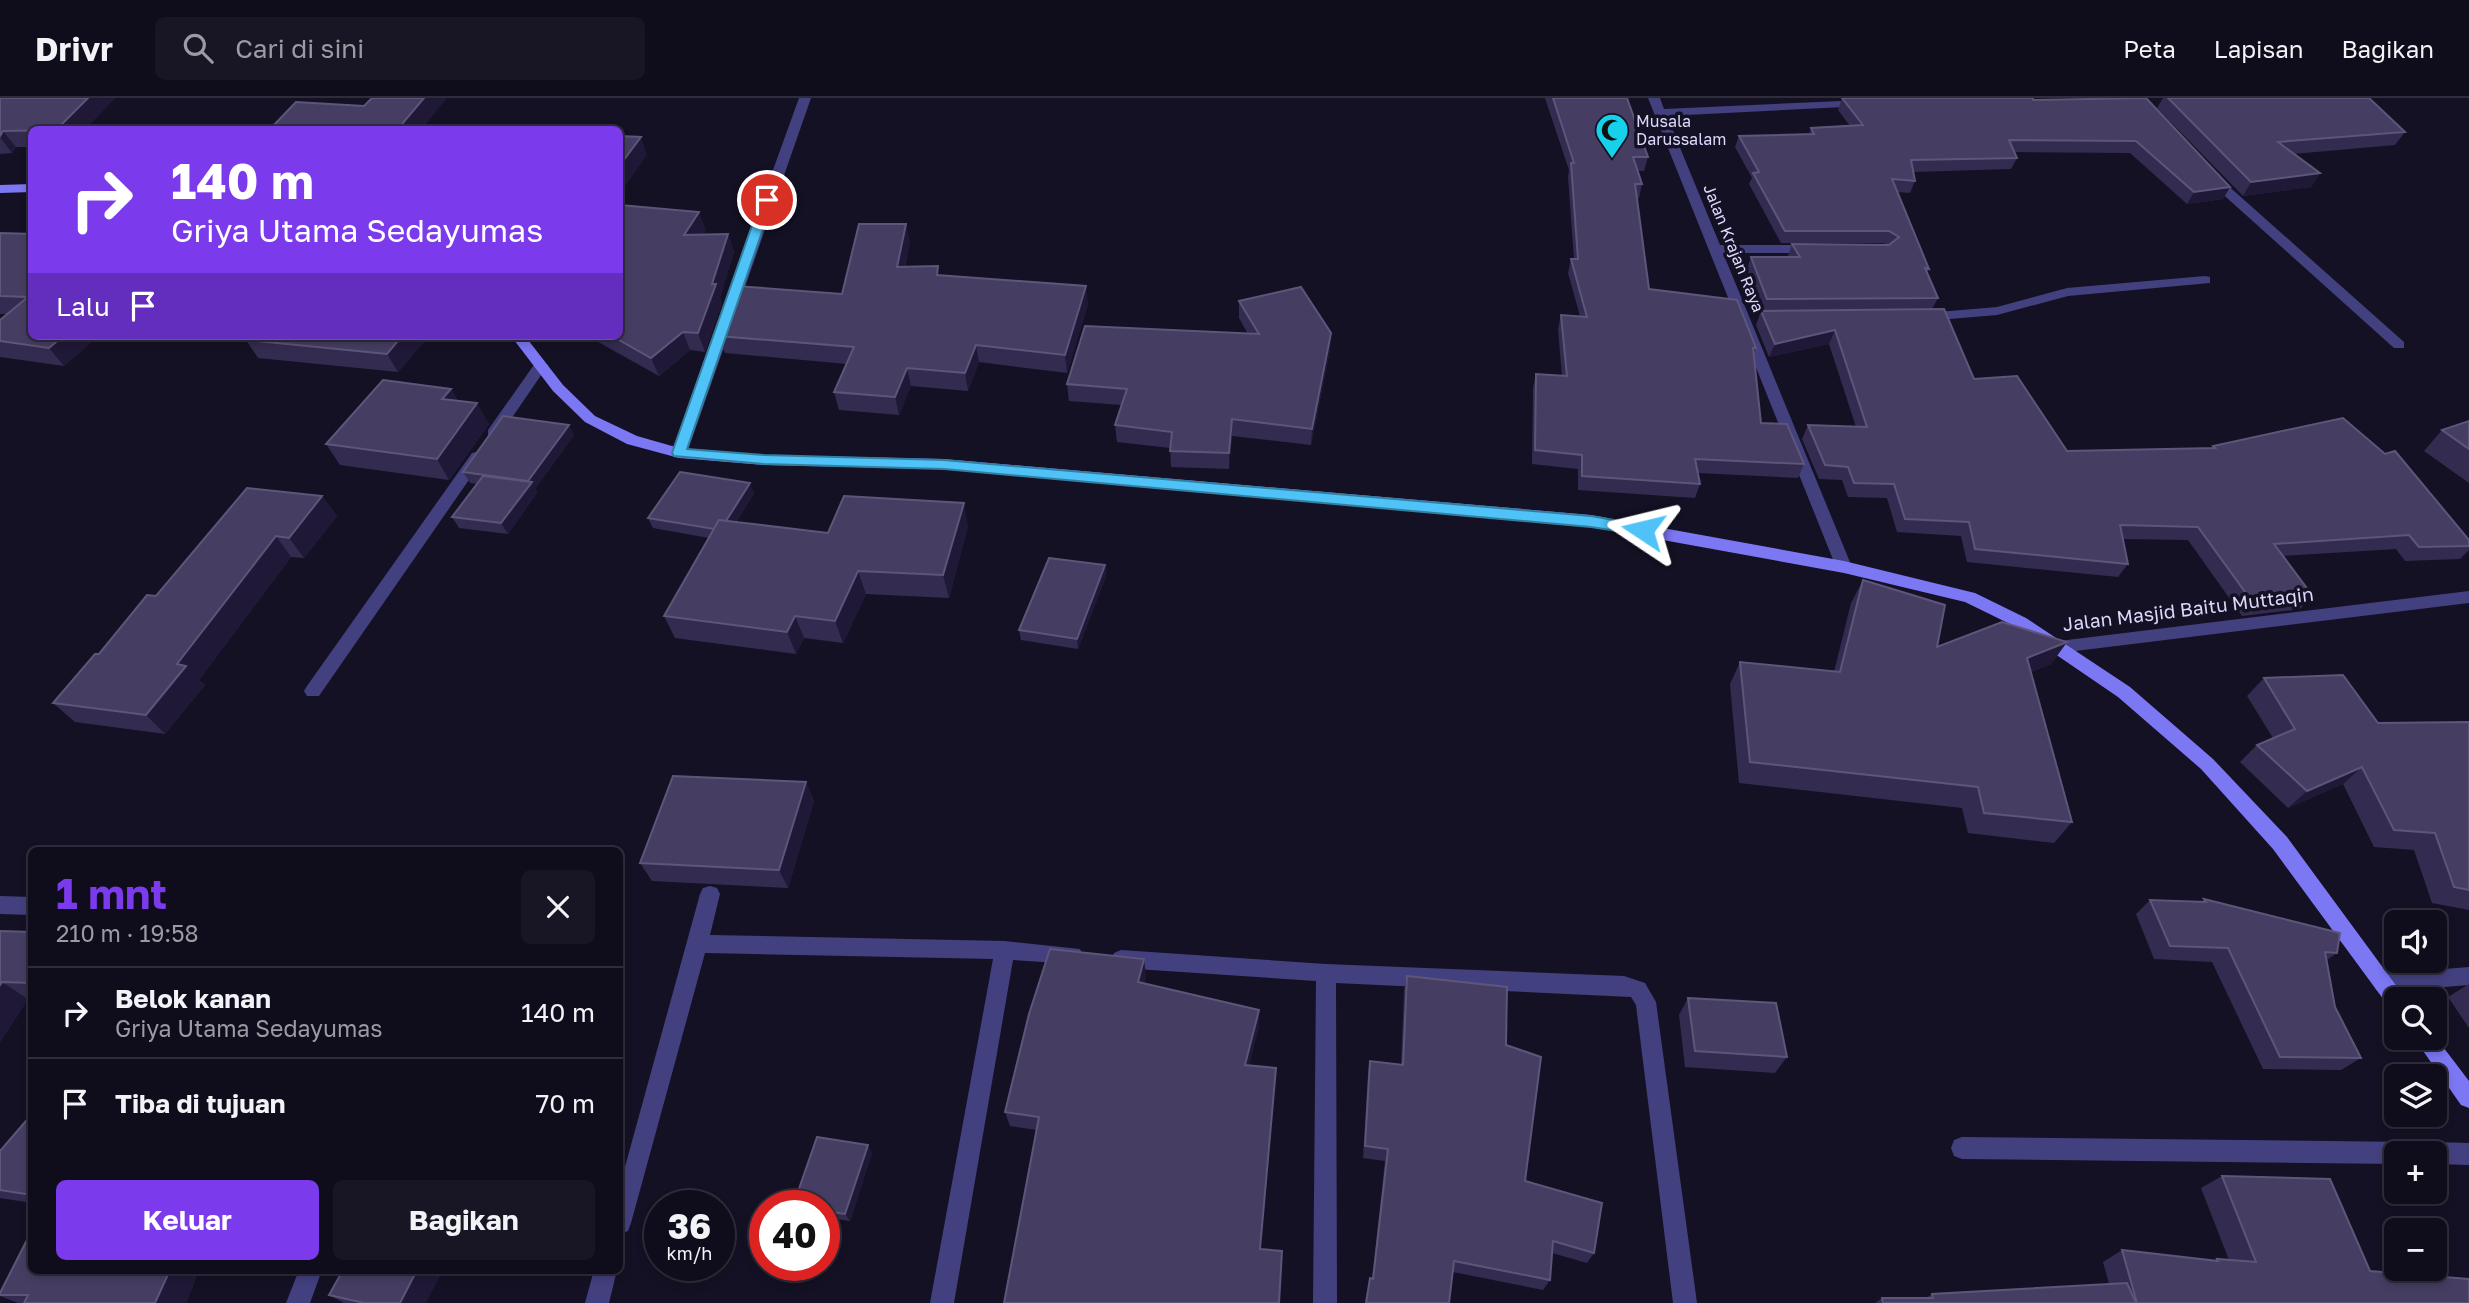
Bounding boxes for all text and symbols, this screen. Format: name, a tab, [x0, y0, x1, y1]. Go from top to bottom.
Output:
search box	[155, 17, 645, 80]
text: Drivr	[35, 29, 113, 68]
icon: search	[179, 29, 217, 67]
text: Cari di sini	[235, 33, 364, 64]
text: Peta	[2123, 34, 2176, 63]
text: Lapisan	[2214, 34, 2304, 63]
text: Bagikan	[2342, 34, 2434, 63]
mosque icon: Musala Darussalam	[1593, 111, 1631, 160]
place label: Musala Darussalam	[1636, 111, 1726, 149]
text: 140 m	[171, 151, 314, 210]
icon: right	[56, 154, 147, 245]
pin	[737, 170, 797, 230]
icon: arrive	[748, 181, 786, 219]
street label: Jalan Krajan Raya	[1699, 181, 1769, 315]
text: Griya Utama Sedayumas	[171, 211, 543, 249]
icon: arrive	[124, 287, 162, 325]
text: Lalu	[56, 291, 110, 322]
position arrow	[1606, 493, 1680, 567]
street label: Jalan Masjid Baitu Muttaqin	[2061, 582, 2315, 635]
text: 1 mnt	[56, 868, 167, 918]
button: close	[521, 870, 595, 944]
map controls	[2384, 910, 2447, 1281]
button: sound	[2384, 910, 2447, 973]
text: 210 m · 19:58	[56, 919, 199, 947]
text: Belok kanan	[115, 983, 271, 1014]
button: search	[2384, 987, 2447, 1050]
icon: right	[56, 994, 94, 1032]
text: 140 m	[521, 997, 595, 1028]
text: Griya Utama Sedayumas	[115, 1014, 382, 1042]
button: layers	[2384, 1064, 2447, 1127]
icon: arrive	[56, 1085, 94, 1123]
text: Tiba di tujuan	[115, 1088, 285, 1119]
text: 70 m	[536, 1088, 595, 1119]
button: +	[2384, 1141, 2447, 1204]
button: Keluar	[56, 1180, 319, 1260]
button: Bagikan	[333, 1180, 595, 1260]
speed limit sign: 40	[749, 1190, 840, 1281]
text: 36	[668, 1205, 711, 1247]
button: −	[2384, 1218, 2447, 1281]
text: km/h	[667, 1242, 712, 1264]

